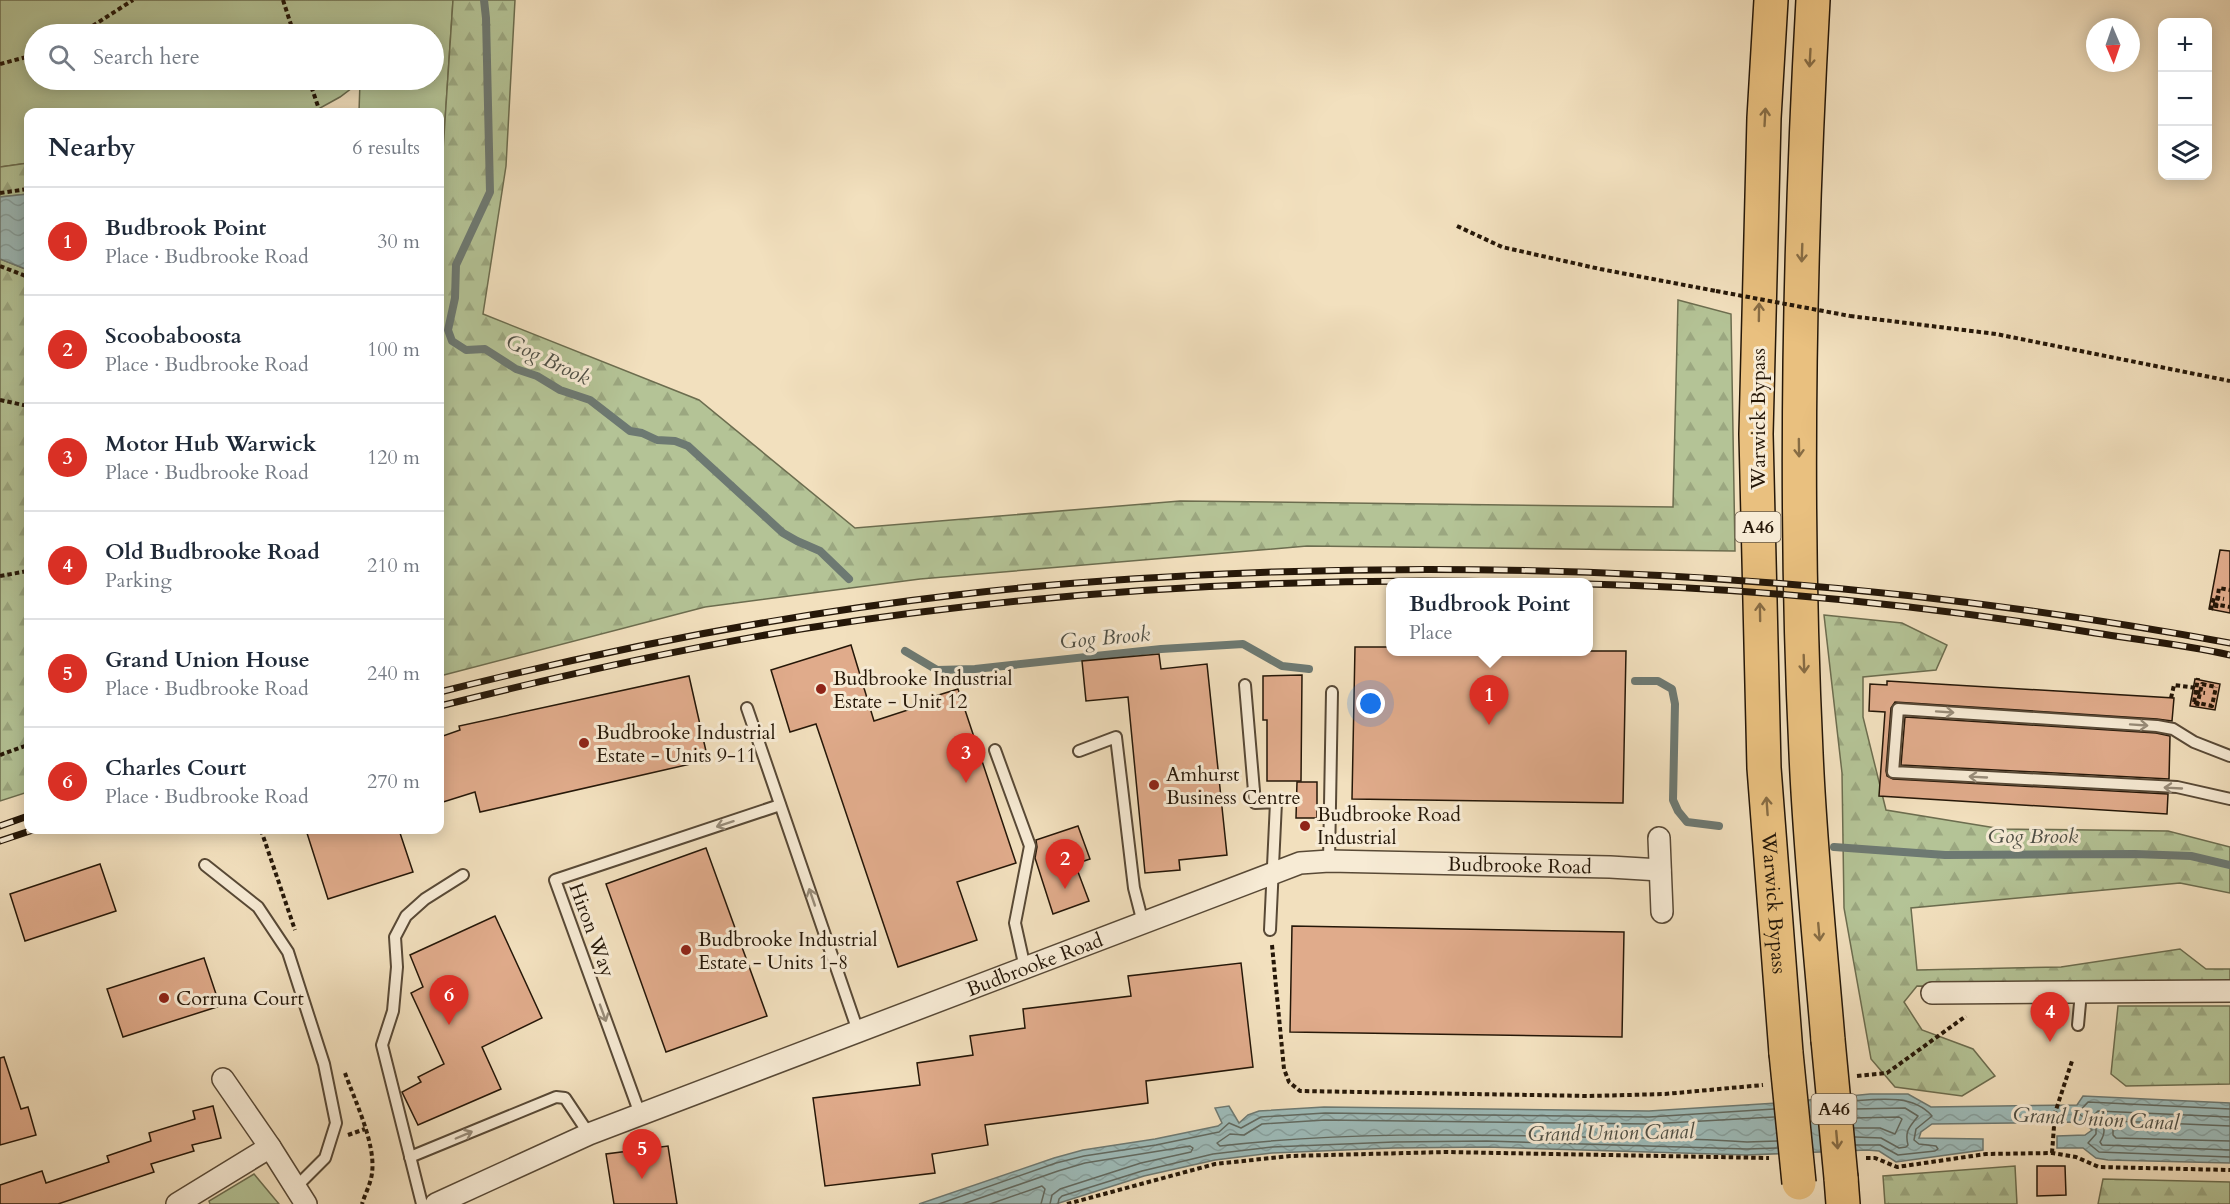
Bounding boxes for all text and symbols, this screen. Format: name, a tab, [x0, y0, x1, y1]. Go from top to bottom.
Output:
north arrow	[2086, 18, 2140, 72]
map controls	[2158, 18, 2212, 180]
button: +	[2158, 18, 2212, 72]
search box	[24, 24, 444, 90]
icon: search	[45, 41, 78, 74]
text: Search here	[93, 42, 200, 72]
one-way arrow	[1804, 48, 1815, 68]
button: −	[2158, 72, 2212, 126]
one-way arrow	[1759, 107, 1770, 127]
button: layers	[2158, 126, 2212, 180]
text: Nearby	[48, 130, 136, 165]
text: 6 results	[352, 134, 420, 161]
text: Budbrook Point	[105, 213, 266, 243]
text: 1	[62, 228, 73, 255]
text: 30 m	[377, 228, 420, 255]
text: Place · Budbrooke Road	[105, 243, 309, 270]
one-way arrow	[1796, 243, 1807, 263]
one-way arrow	[1753, 302, 1764, 322]
text: Scoobaboosta	[105, 321, 242, 351]
water label: Gog Brook	[501, 327, 595, 393]
text: 2	[62, 336, 73, 363]
text: 100 m	[367, 336, 420, 363]
street label: Warwick Bypass	[1745, 348, 1772, 491]
text: Place · Budbrooke Road	[105, 351, 309, 378]
text: Motor Hub Warwick	[105, 429, 316, 459]
one-way arrow	[1793, 438, 1805, 458]
text: 3	[62, 444, 73, 471]
text: 120 m	[367, 444, 420, 471]
text: Place · Budbrooke Road	[105, 459, 309, 486]
road number: A46	[1736, 512, 1780, 542]
text: Old Budbrooke Road	[105, 537, 320, 567]
text: 4	[62, 552, 73, 579]
text: 210 m	[367, 552, 420, 579]
text: Parking	[105, 567, 172, 594]
popup	[1386, 578, 1593, 656]
text: Budbrook Point	[1409, 589, 1570, 619]
one-way arrow	[1755, 602, 1766, 622]
text: Place	[1409, 619, 1453, 646]
water label: Gog Brook	[1059, 620, 1152, 656]
text: Grand Union House	[105, 645, 310, 675]
one-way arrow	[1798, 654, 1809, 674]
text: 5	[62, 660, 73, 687]
text: 240 m	[367, 660, 420, 687]
place label: Budbrooke Industrial Estate - Unit 12	[833, 665, 1013, 715]
text: Place · Budbrooke Road	[105, 675, 309, 702]
pin: 1	[1470, 676, 1508, 725]
marker: Budbrooke Industrial Estate - Unit 12	[814, 682, 828, 696]
your location	[1356, 689, 1385, 718]
one-way arrow	[1934, 707, 1954, 718]
place label: Budbrooke Industrial Estate - Units 9-11	[596, 719, 776, 769]
one-way arrow	[2129, 720, 2149, 731]
pin: 3	[946, 734, 986, 783]
marker: Budbrooke Industrial Estate - Units 9-11	[577, 736, 591, 750]
text: Charles Court	[105, 753, 246, 783]
place label: Amhurst Business Centre	[1166, 761, 1301, 811]
text: 6	[62, 768, 73, 795]
text: 270 m	[367, 768, 420, 795]
one-way arrow	[1969, 771, 1989, 782]
marker: Amhurst Business Centre	[1147, 778, 1161, 792]
one-way arrow	[2163, 782, 2183, 793]
text: Place · Budbrooke Road	[105, 783, 309, 810]
one-way arrow	[1761, 797, 1772, 817]
place label: Budbrooke Road Industrial	[1317, 801, 1461, 851]
one-way arrow	[716, 819, 735, 830]
marker: Budbrooke Road Industrial	[1298, 819, 1312, 833]
water label: Gog Brook	[1988, 822, 2079, 851]
street label: Warwick Bypass	[1755, 830, 1793, 975]
pin: 2	[1046, 840, 1084, 889]
street label: Budbrooke Road	[1447, 850, 1592, 880]
street label: Hiron Way	[562, 879, 622, 981]
one-way arrow	[805, 888, 816, 907]
one-way arrow	[1814, 921, 1825, 941]
place label: Budbrooke Industrial Estate - Units 1-8	[698, 926, 878, 976]
street label: Budbrooke Road	[962, 926, 1107, 1002]
marker: Budbrooke Industrial Estate - Units 1-8	[679, 943, 693, 957]
pin: 6	[430, 976, 468, 1025]
place label: Corruna Court	[176, 985, 304, 1012]
marker: Corruna Court	[157, 991, 171, 1005]
pin: 4	[2030, 992, 2070, 1042]
one-way arrow	[599, 1004, 610, 1022]
road number: A46	[1812, 1094, 1856, 1124]
water label: Grand Union Canal	[2012, 1100, 2181, 1138]
water label: Grand Union Canal	[1527, 1117, 1696, 1149]
one-way arrow	[454, 1129, 473, 1140]
one-way arrow	[1832, 1129, 1843, 1149]
pin: 5	[622, 1130, 662, 1179]

